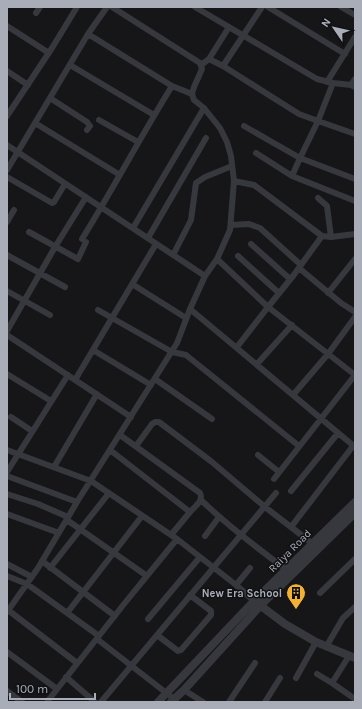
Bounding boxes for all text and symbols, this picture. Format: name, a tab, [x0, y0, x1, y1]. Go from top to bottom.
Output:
north arrow	[314, 8, 354, 48]
text: N	[319, 16, 334, 30]
street label: Raiya Road	[266, 527, 314, 575]
building icon: New Era School	[285, 582, 307, 610]
place label: New Era School	[202, 587, 282, 600]
scale bar	[10, 675, 95, 701]
text: 100 m	[16, 682, 48, 696]

